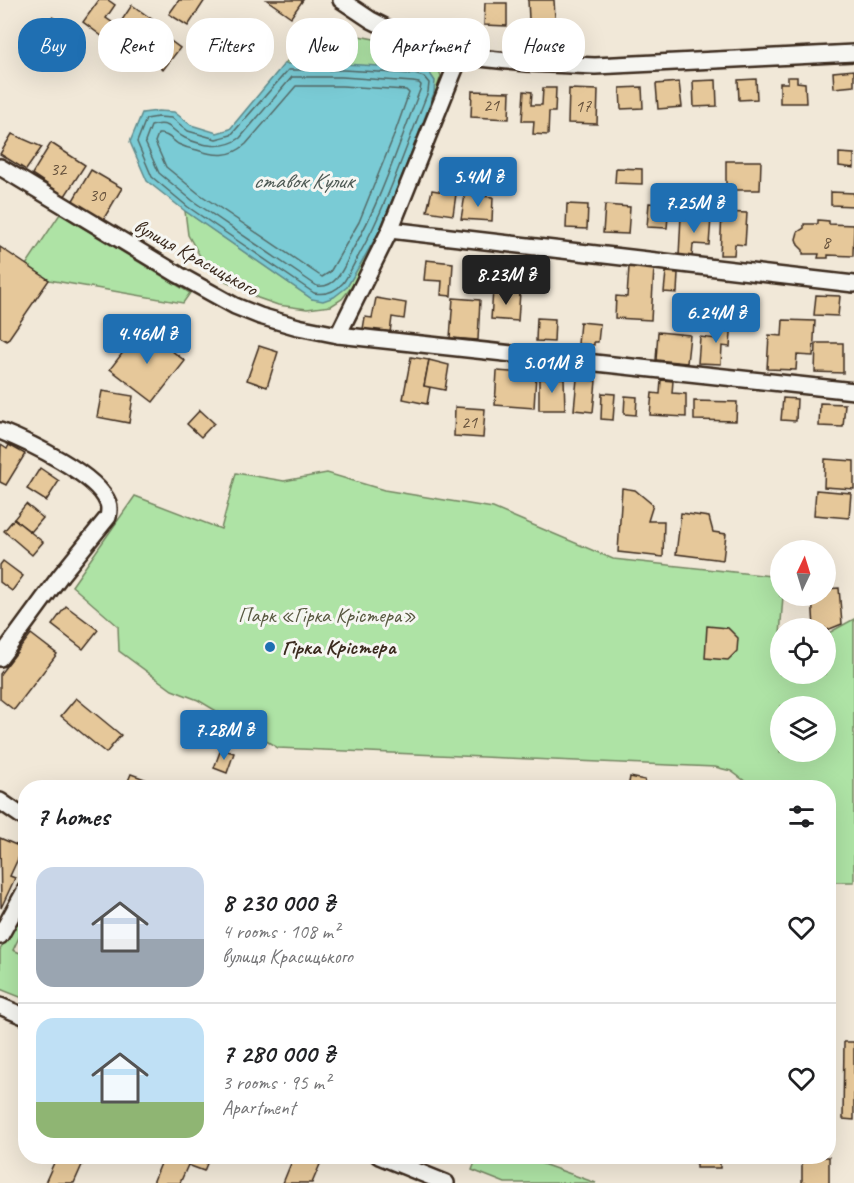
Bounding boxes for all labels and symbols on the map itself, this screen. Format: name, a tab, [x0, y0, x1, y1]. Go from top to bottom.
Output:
house number: 21	[483, 94, 500, 116]
house number: 17	[575, 95, 592, 117]
pin: 5.4M ₴	[429, 157, 527, 208]
house number: 32	[50, 158, 68, 180]
water label: ставок Кулик	[253, 167, 357, 195]
pin: 7.25M ₴	[639, 183, 749, 234]
house number: 30	[89, 184, 107, 206]
street label: вулиця Красицького	[130, 212, 264, 302]
house number: 8	[822, 231, 832, 253]
pin: 8.23M ₴	[451, 255, 561, 306]
pin: 6.24M ₴	[661, 293, 771, 344]
pin: 4.46M ₴	[92, 314, 202, 365]
pin: 5.01M ₴	[497, 343, 607, 394]
house number: 21	[461, 411, 478, 433]
north arrow	[770, 540, 836, 606]
park label: Парк «Гірка Крістера»	[238, 602, 416, 628]
place label: Гірка Крістера	[282, 634, 397, 660]
marker: Гірка Крістера	[263, 640, 277, 654]
pin: 7.28M ₴	[169, 710, 279, 761]

